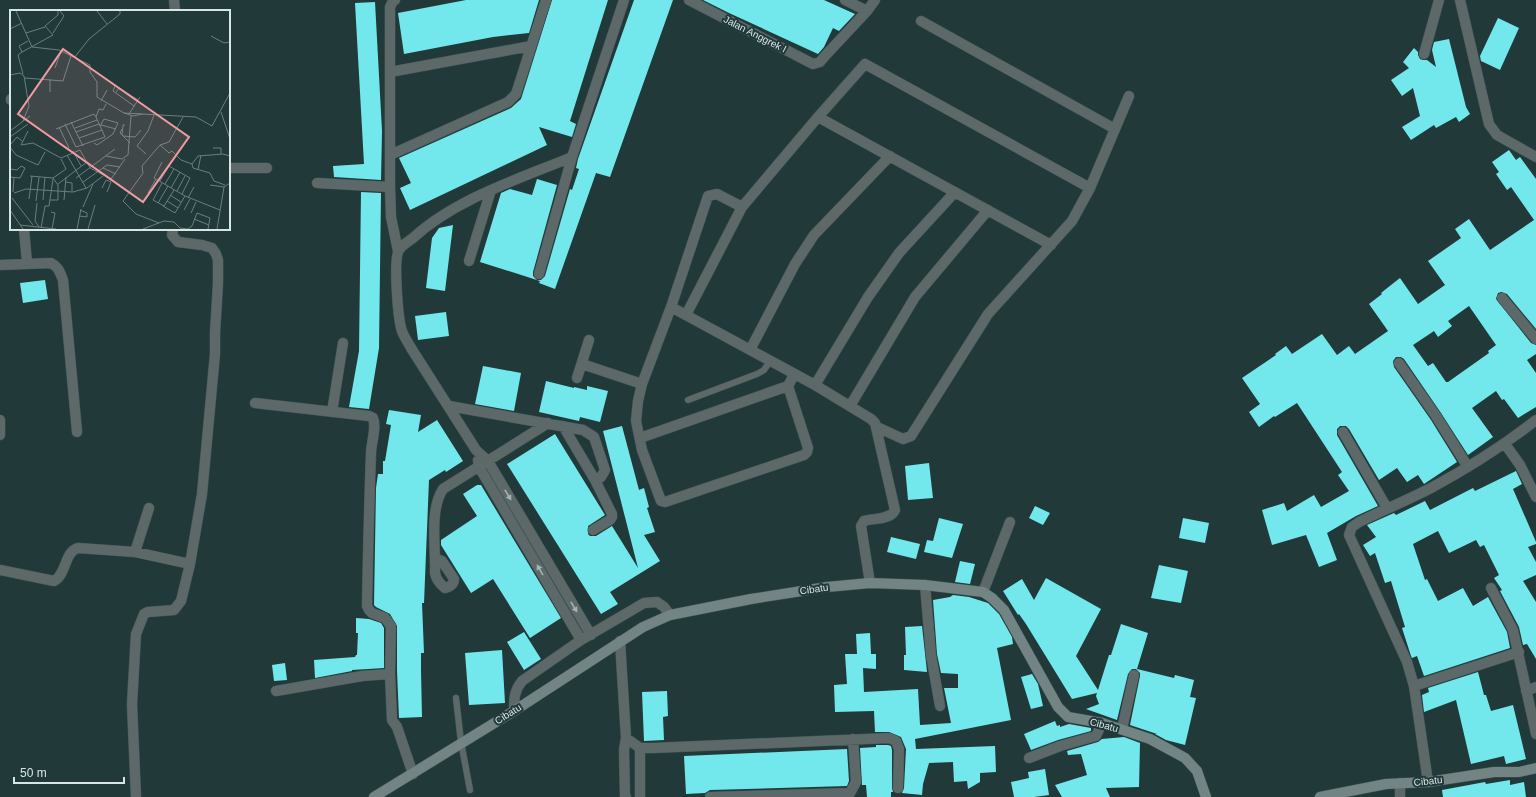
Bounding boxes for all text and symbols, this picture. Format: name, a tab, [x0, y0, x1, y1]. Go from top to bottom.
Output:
inset map	[10, 10, 230, 230]
street label: Jalan Anggrek I	[722, 13, 788, 55]
one-way arrow	[505, 489, 512, 501]
one-way arrow	[536, 564, 543, 576]
street label: Cibatu	[799, 582, 829, 596]
one-way arrow	[571, 601, 578, 613]
street label: Cibatu	[493, 702, 523, 726]
street label: Cibatu	[1089, 716, 1119, 734]
scale bar	[14, 759, 124, 785]
text: 50 m	[20, 766, 47, 780]
street label: Cibatu	[1413, 774, 1443, 788]

